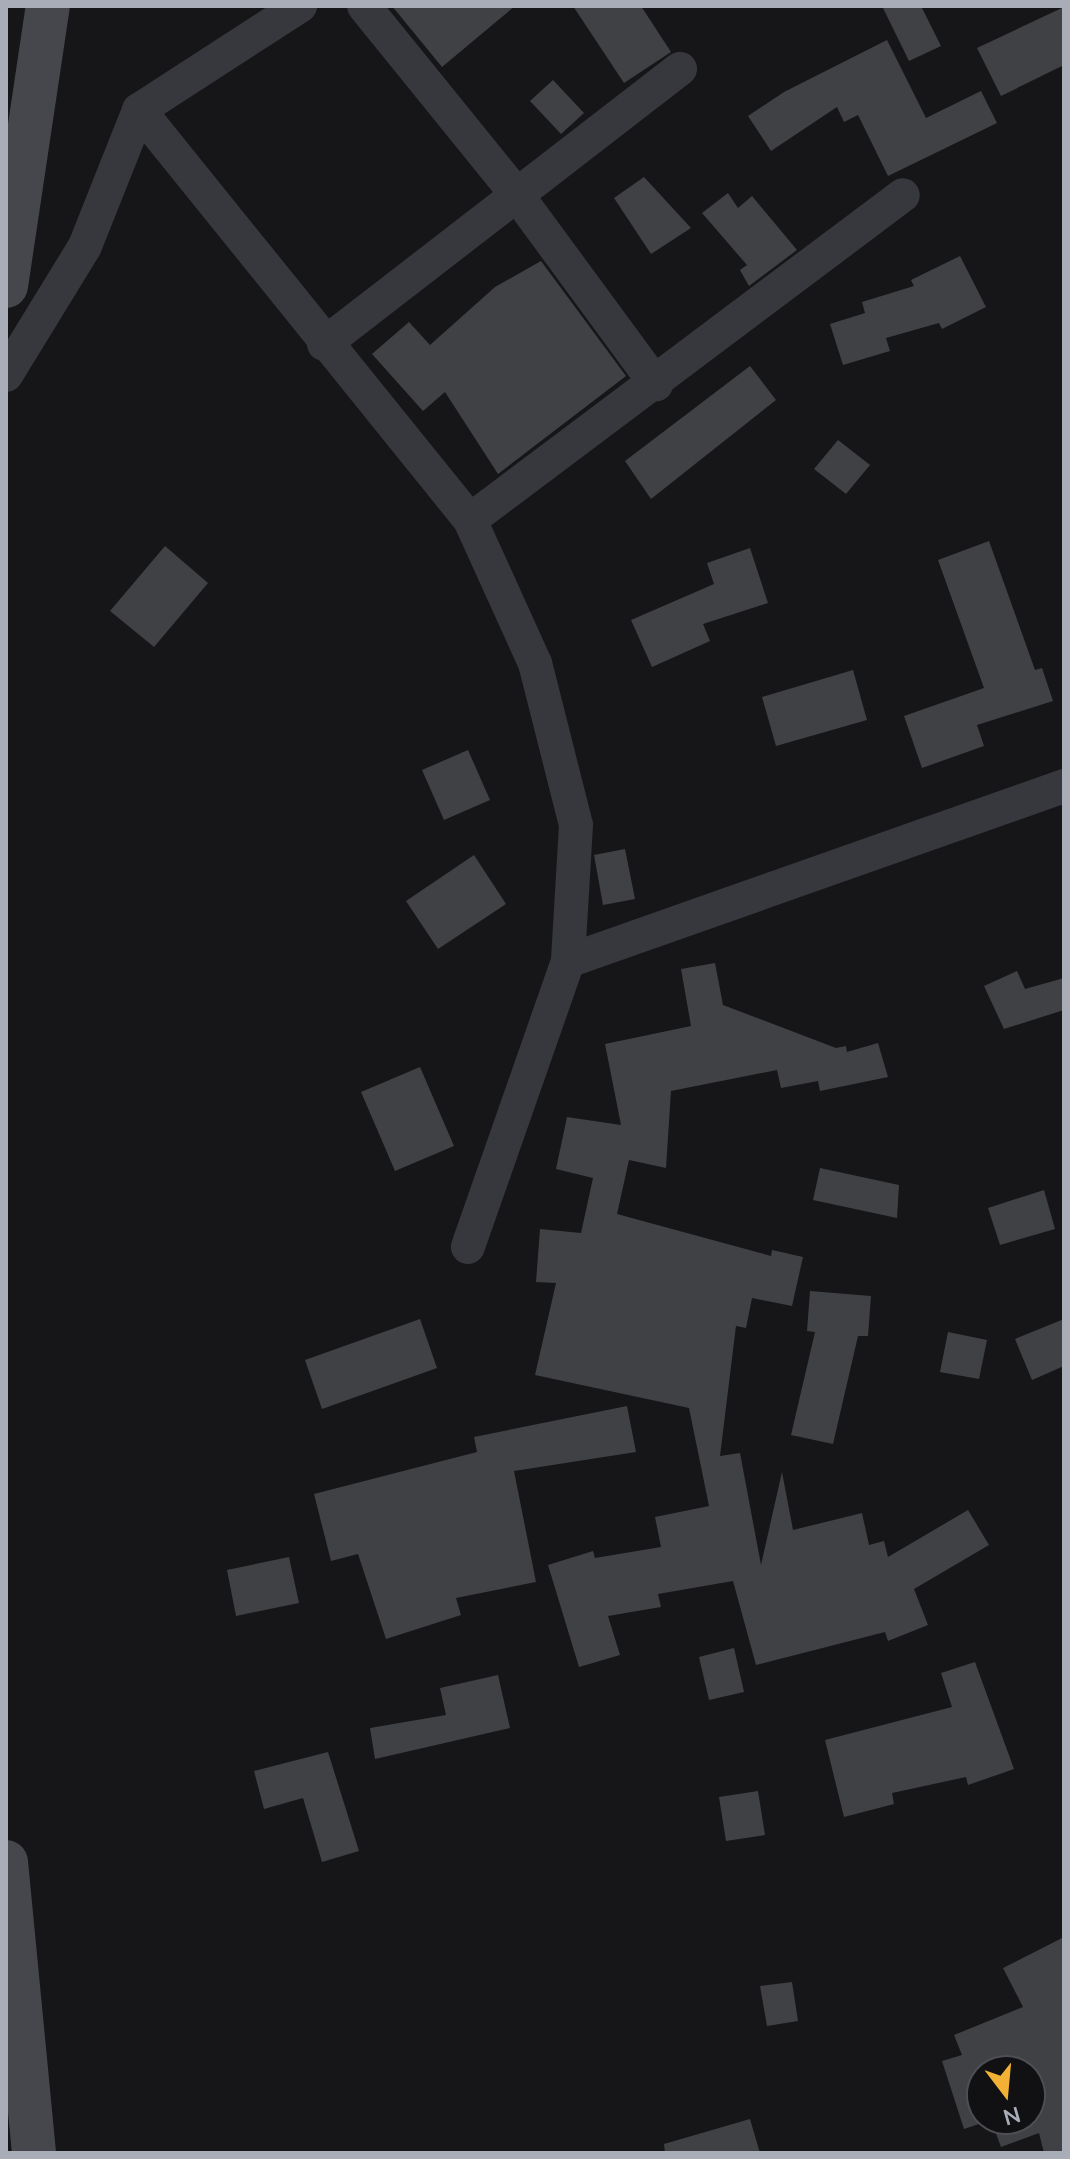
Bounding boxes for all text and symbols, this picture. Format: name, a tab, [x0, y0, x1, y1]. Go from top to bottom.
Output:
north arrow	[966, 2055, 1046, 2135]
text: N	[1000, 2100, 1024, 2132]

